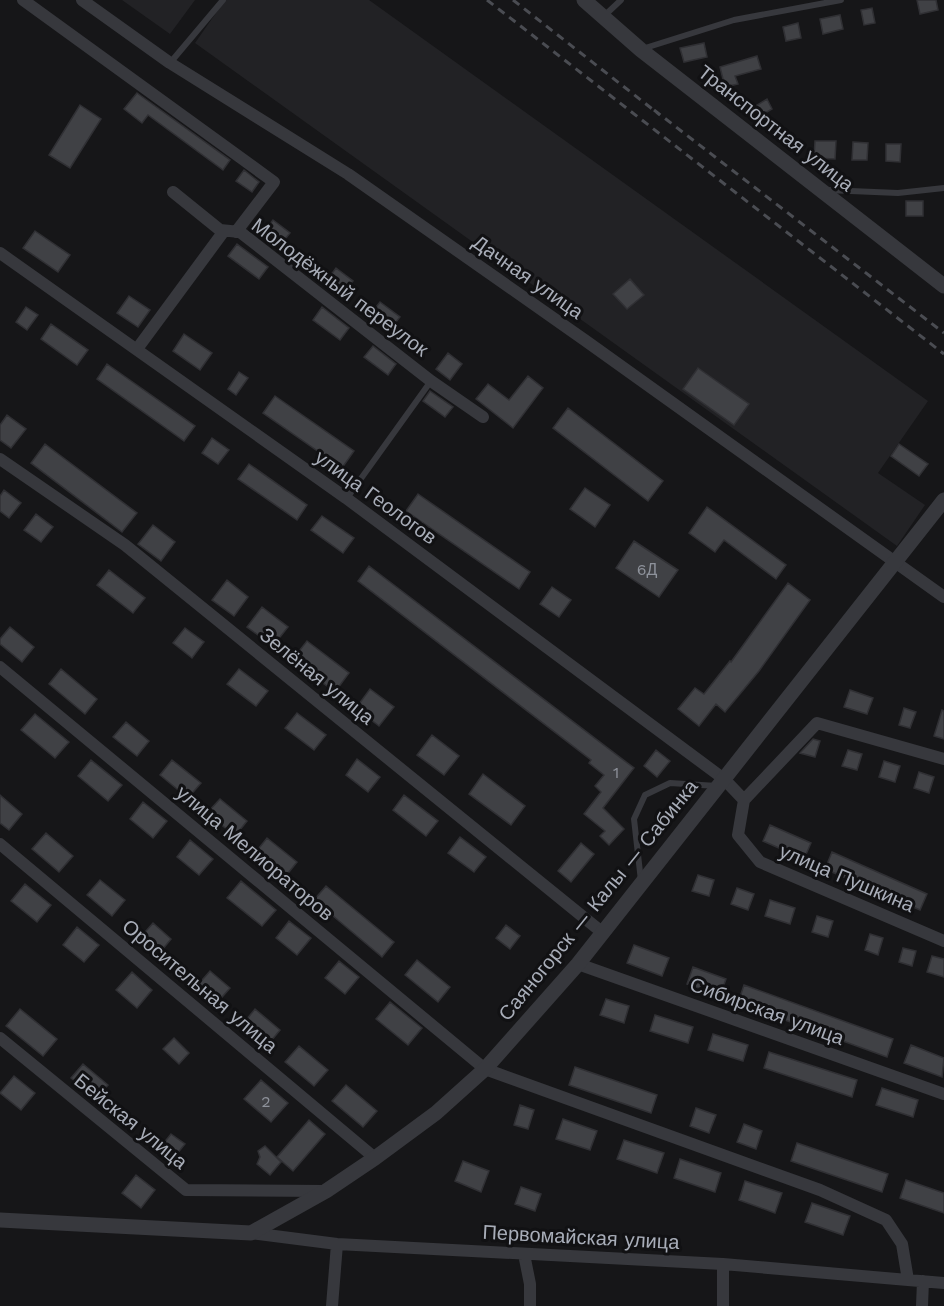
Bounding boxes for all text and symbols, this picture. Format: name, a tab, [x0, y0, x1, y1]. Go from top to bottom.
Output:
street label: Транспортная улица	[693, 60, 859, 197]
street label: Молодёжный переулок	[247, 213, 433, 361]
street label: Дачная улица	[468, 230, 589, 324]
street label: улица Геологов	[310, 445, 442, 549]
house number: 6Д	[637, 560, 657, 579]
street label: Зелёная улица	[255, 623, 380, 730]
house number: 1	[613, 763, 619, 782]
street label: Саяногорск — Калы — Сабинка	[493, 774, 703, 1025]
street label: улица Мелиораторов	[172, 780, 338, 926]
street label: улица Пушкина	[776, 839, 919, 918]
street label: Оросительная улица	[117, 914, 283, 1059]
street label: Сибирская улица	[687, 972, 848, 1050]
street label: Бейская улица	[70, 1068, 193, 1174]
house number: 2	[261, 1092, 271, 1111]
street label: Первомайская улица	[482, 1220, 681, 1254]

